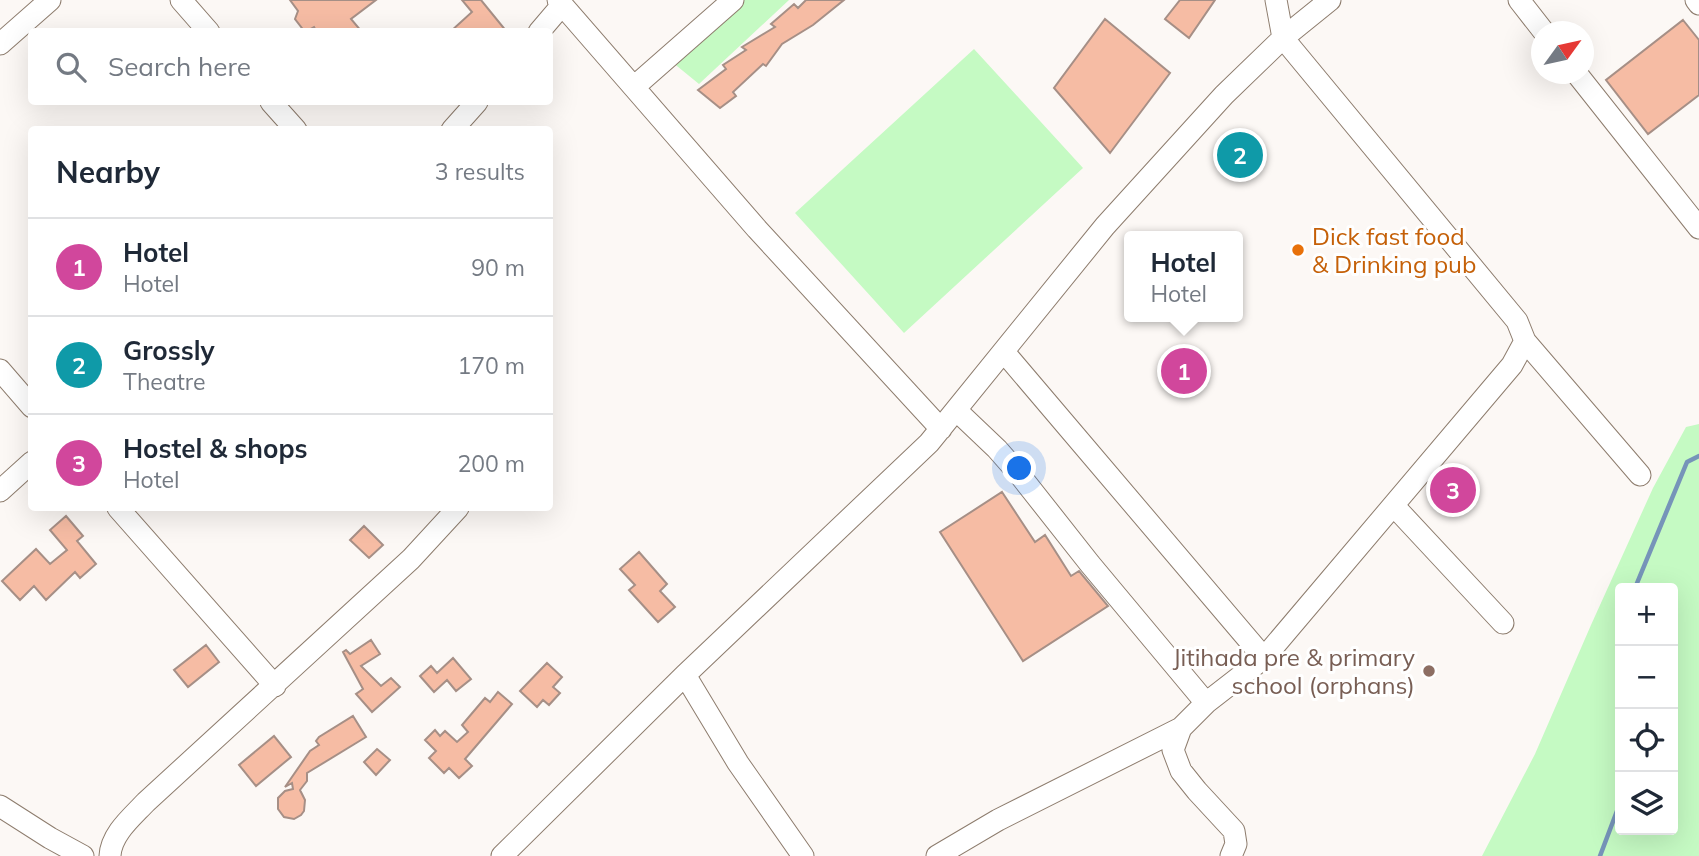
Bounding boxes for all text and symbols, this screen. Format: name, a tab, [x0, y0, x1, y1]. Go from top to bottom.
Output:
north arrow	[1531, 21, 1594, 84]
search box	[28, 28, 553, 105]
icon: search	[52, 48, 90, 86]
text: Search here	[108, 50, 251, 83]
pin: 2	[1217, 129, 1263, 181]
text: Nearby	[56, 153, 160, 191]
text: 3 results	[435, 157, 525, 186]
place label: Dick fast food & Drinking pub	[1312, 221, 1476, 279]
popup	[1124, 231, 1243, 322]
text: Hotel	[123, 236, 189, 269]
marker: Dick fast food & Drinking pub	[1290, 242, 1306, 258]
text: Hotel	[1150, 246, 1217, 279]
text: 1	[72, 253, 86, 282]
text: 90 m	[471, 253, 525, 282]
text: Hotel	[123, 269, 180, 298]
text: Hotel	[1150, 279, 1207, 308]
text: Grossly	[123, 334, 215, 367]
pin: 1	[1161, 345, 1207, 397]
text: 2	[72, 351, 86, 380]
text: 170 m	[457, 351, 525, 380]
text: Theatre	[123, 367, 205, 396]
text: Hostel & shops	[123, 432, 308, 465]
text: 3	[72, 449, 86, 478]
text: 200 m	[457, 449, 525, 478]
your location	[1002, 451, 1036, 485]
pin: 3	[1430, 464, 1476, 516]
text: Hotel	[123, 465, 180, 494]
map controls	[1615, 583, 1678, 835]
button: +	[1615, 583, 1678, 646]
place label: Jitihada pre & primary school (orphans)	[1173, 642, 1415, 700]
button: −	[1615, 646, 1678, 709]
marker: Jitihada pre & primary school (orphans)	[1421, 663, 1437, 679]
button: locate	[1615, 709, 1678, 772]
button: layers	[1615, 772, 1678, 835]

